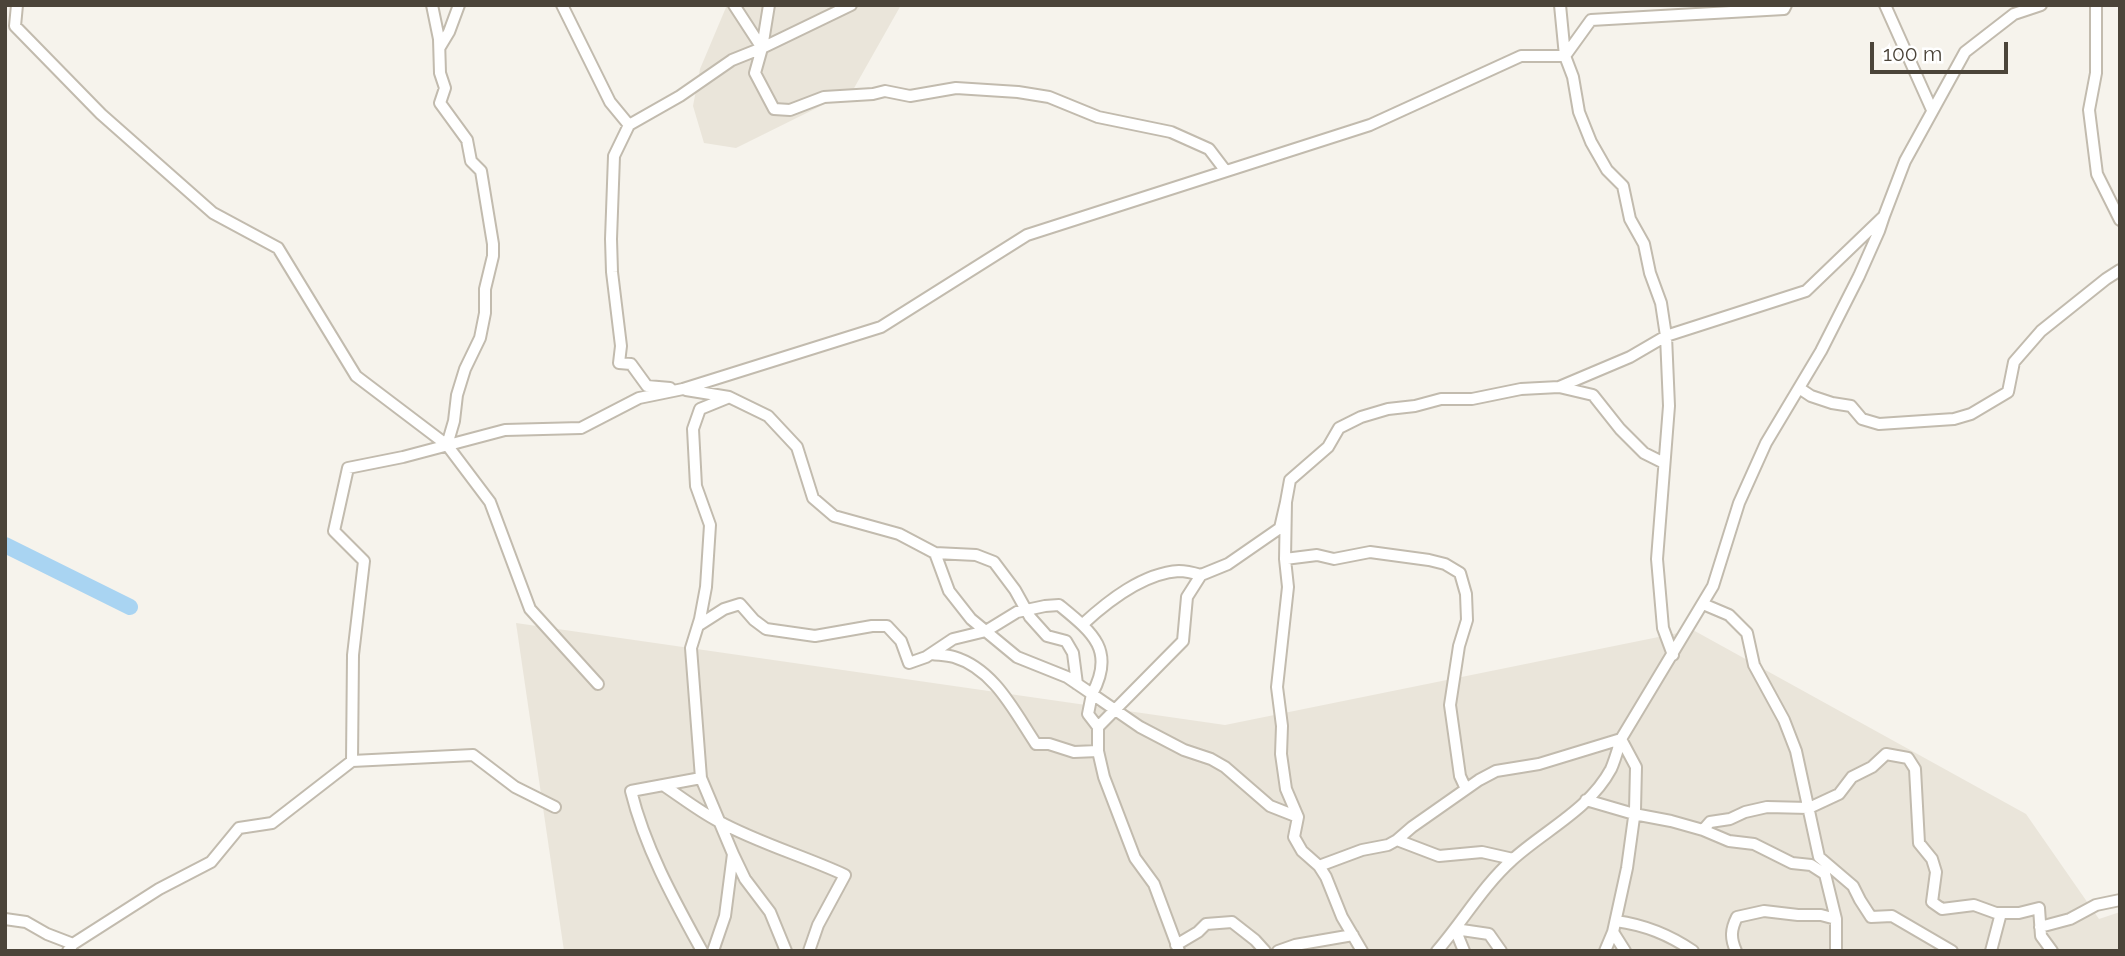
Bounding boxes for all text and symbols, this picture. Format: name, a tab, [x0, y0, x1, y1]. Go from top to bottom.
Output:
scale bar	[1873, 28, 2011, 72]
text: 100 m	[1883, 41, 1942, 66]

